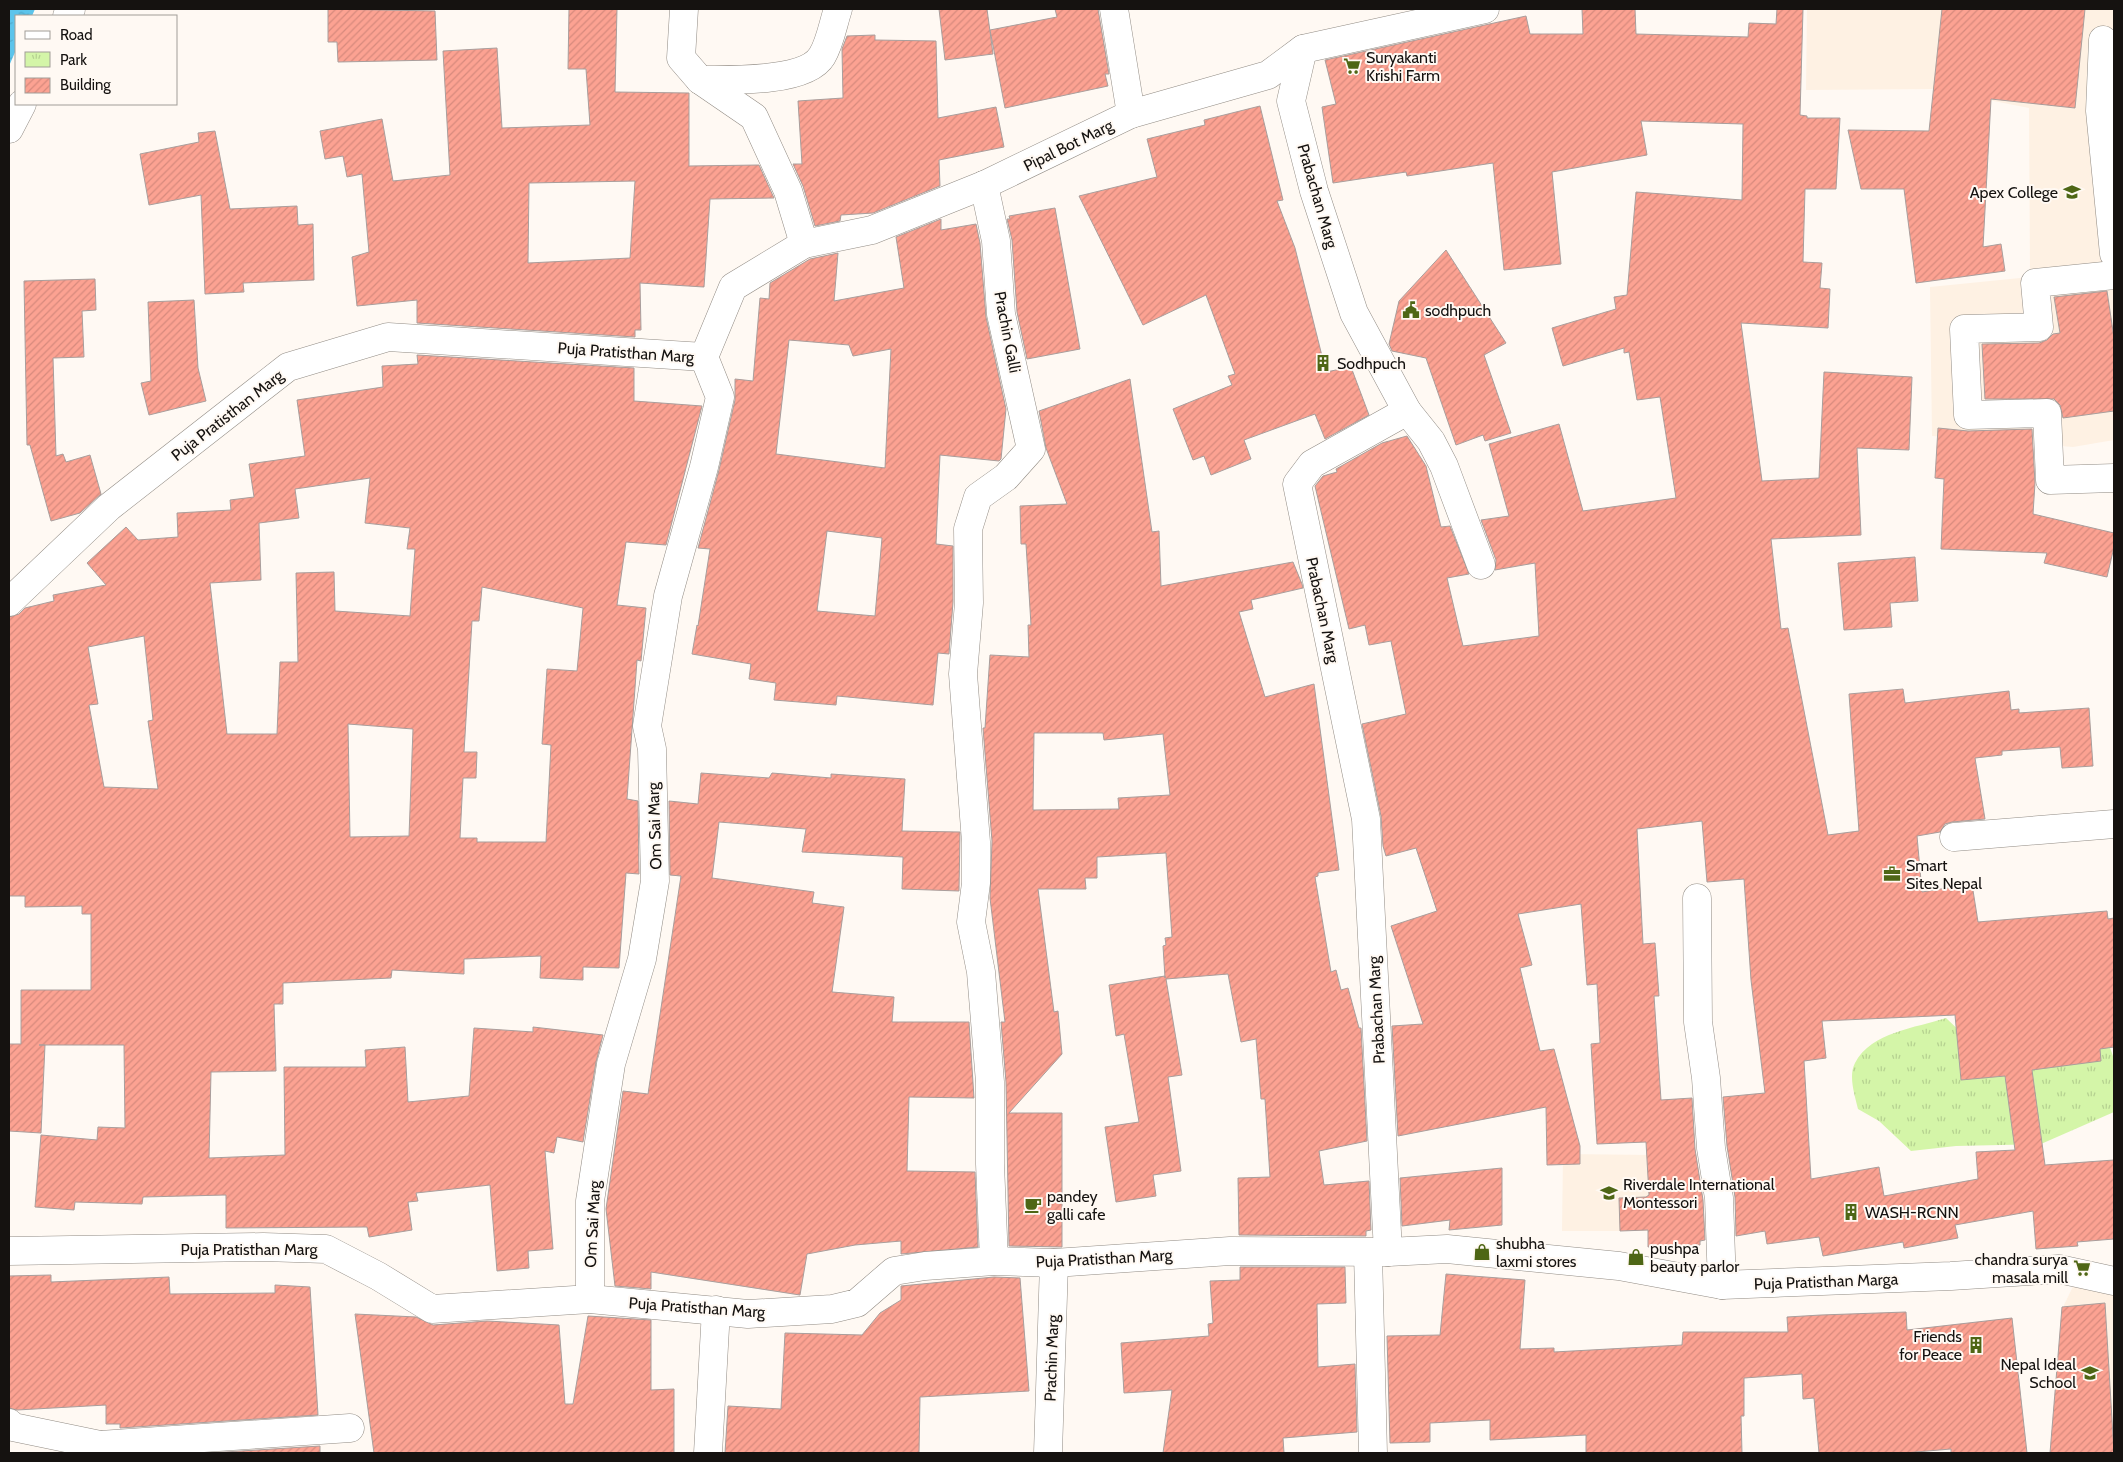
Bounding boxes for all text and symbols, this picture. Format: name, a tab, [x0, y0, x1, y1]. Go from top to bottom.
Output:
legend	[15, 15, 178, 105]
text: Road	[60, 26, 93, 44]
place label: Suryakanti Krishi Farm	[1366, 48, 1440, 85]
text: Park	[60, 51, 87, 69]
supermarket icon: Suryakanti Krishi Farm	[1342, 56, 1362, 76]
text: Building	[60, 76, 111, 94]
street label: Pipal Bot Marg	[1020, 115, 1117, 175]
street label: Prabachan Marg	[1294, 142, 1342, 252]
school or university icon: Apex College	[2062, 182, 2082, 202]
place label: Apex College	[1970, 183, 2058, 202]
street label: Prachin Galli	[990, 290, 1025, 375]
public building icon: sodhpuch	[1401, 300, 1421, 320]
place label: sodhpuch	[1425, 301, 1491, 320]
street label: Puja Pratisthan Marg	[557, 338, 696, 367]
building icon: Sodhpuch	[1313, 353, 1333, 373]
place label: Sodhpuch	[1337, 354, 1406, 373]
street label: Puja Pratisthan Marg	[168, 365, 288, 465]
street label: Prabachan Marg	[1302, 555, 1343, 666]
street label: Om Sai Marg	[643, 781, 666, 870]
place label: Smart Sites Nepal	[1906, 856, 1982, 893]
office icon: Smart Sites Nepal	[1882, 864, 1902, 884]
street label: Prabachan Marg	[1364, 955, 1389, 1064]
place label: Riverdale International Montessori	[1623, 1175, 1775, 1212]
street label: Om Sai Marg	[581, 1179, 604, 1268]
school or university icon: Riverdale International Montessori	[1599, 1183, 1619, 1203]
place label: pandey galli cafe	[1047, 1187, 1105, 1224]
cafe icon: pandey galli cafe	[1023, 1195, 1043, 1215]
building icon: WASH-RCNN	[1841, 1202, 1861, 1222]
place label: WASH-RCNN	[1865, 1203, 1959, 1222]
place label: shubha laxmi stores	[1496, 1234, 1577, 1271]
place label: pushpa beauty parlor	[1650, 1239, 1740, 1276]
street label: Puja Pratisthan Marg	[181, 1240, 318, 1259]
shop icon: shubha laxmi stores	[1472, 1242, 1492, 1262]
street label: Puja Pratisthan Marg	[1035, 1245, 1174, 1272]
shop icon: pushpa beauty parlor	[1626, 1247, 1646, 1267]
place label: chandra surya masala mill	[1975, 1250, 2068, 1287]
supermarket icon: chandra surya masala mill	[2072, 1258, 2092, 1278]
street label: Puja Pratisthan Marga	[1753, 1269, 1899, 1294]
street label: Puja Pratisthan Marg	[628, 1293, 767, 1322]
street label: Prachin Marg	[1040, 1313, 1063, 1402]
place label: Friends for Peace	[1899, 1327, 1962, 1364]
building icon: Friends for Peace	[1966, 1335, 1986, 1355]
place label: Nepal Ideal School	[2000, 1355, 2076, 1392]
school or university icon: Nepal Ideal School	[2080, 1363, 2100, 1383]

